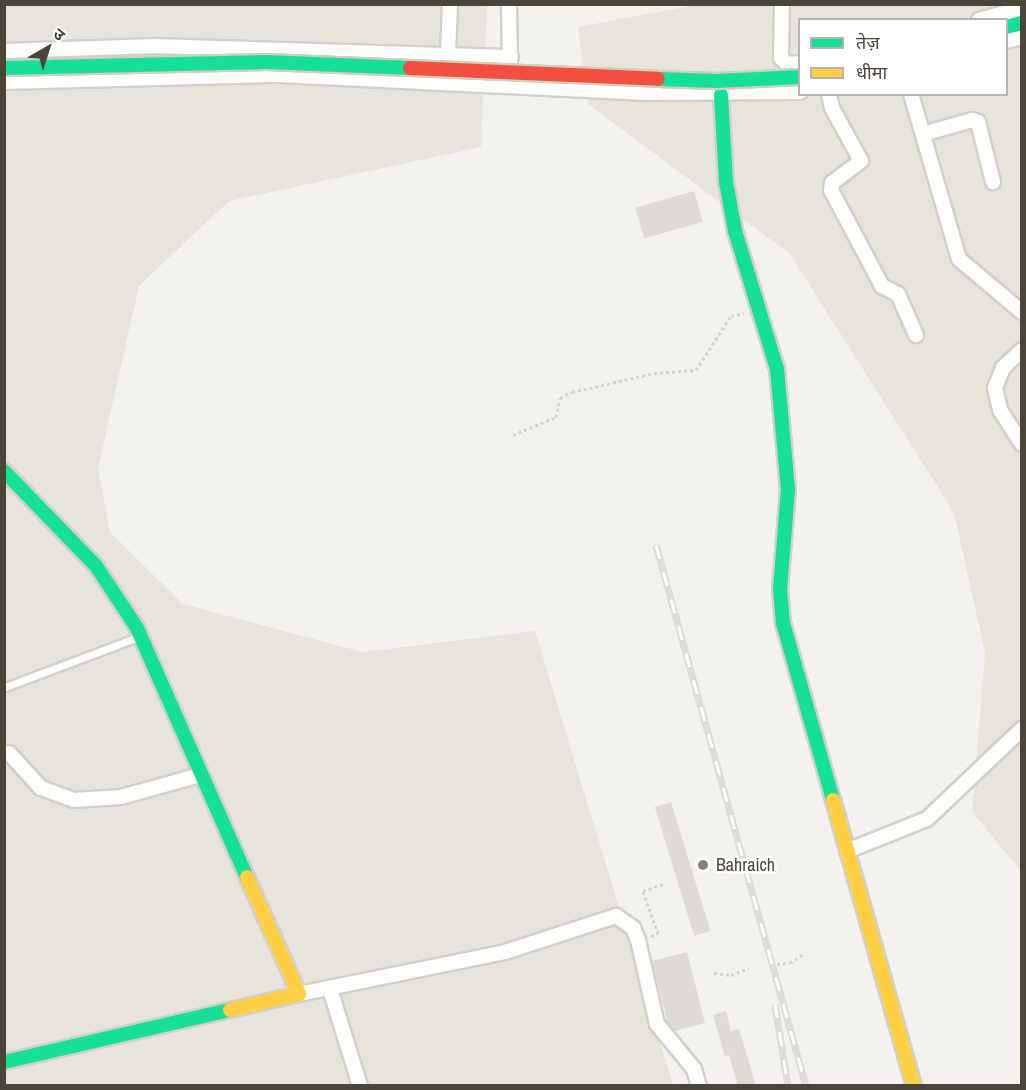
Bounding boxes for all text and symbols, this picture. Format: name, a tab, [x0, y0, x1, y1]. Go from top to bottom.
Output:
north arrow	[18, 18, 78, 78]
legend	[798, 18, 1008, 96]
text: उ	[49, 23, 70, 46]
text: तेज़	[856, 30, 880, 55]
text: धीमा	[856, 60, 887, 85]
place label: Bahraich	[716, 854, 775, 876]
marker: Bahraich	[694, 856, 712, 874]

